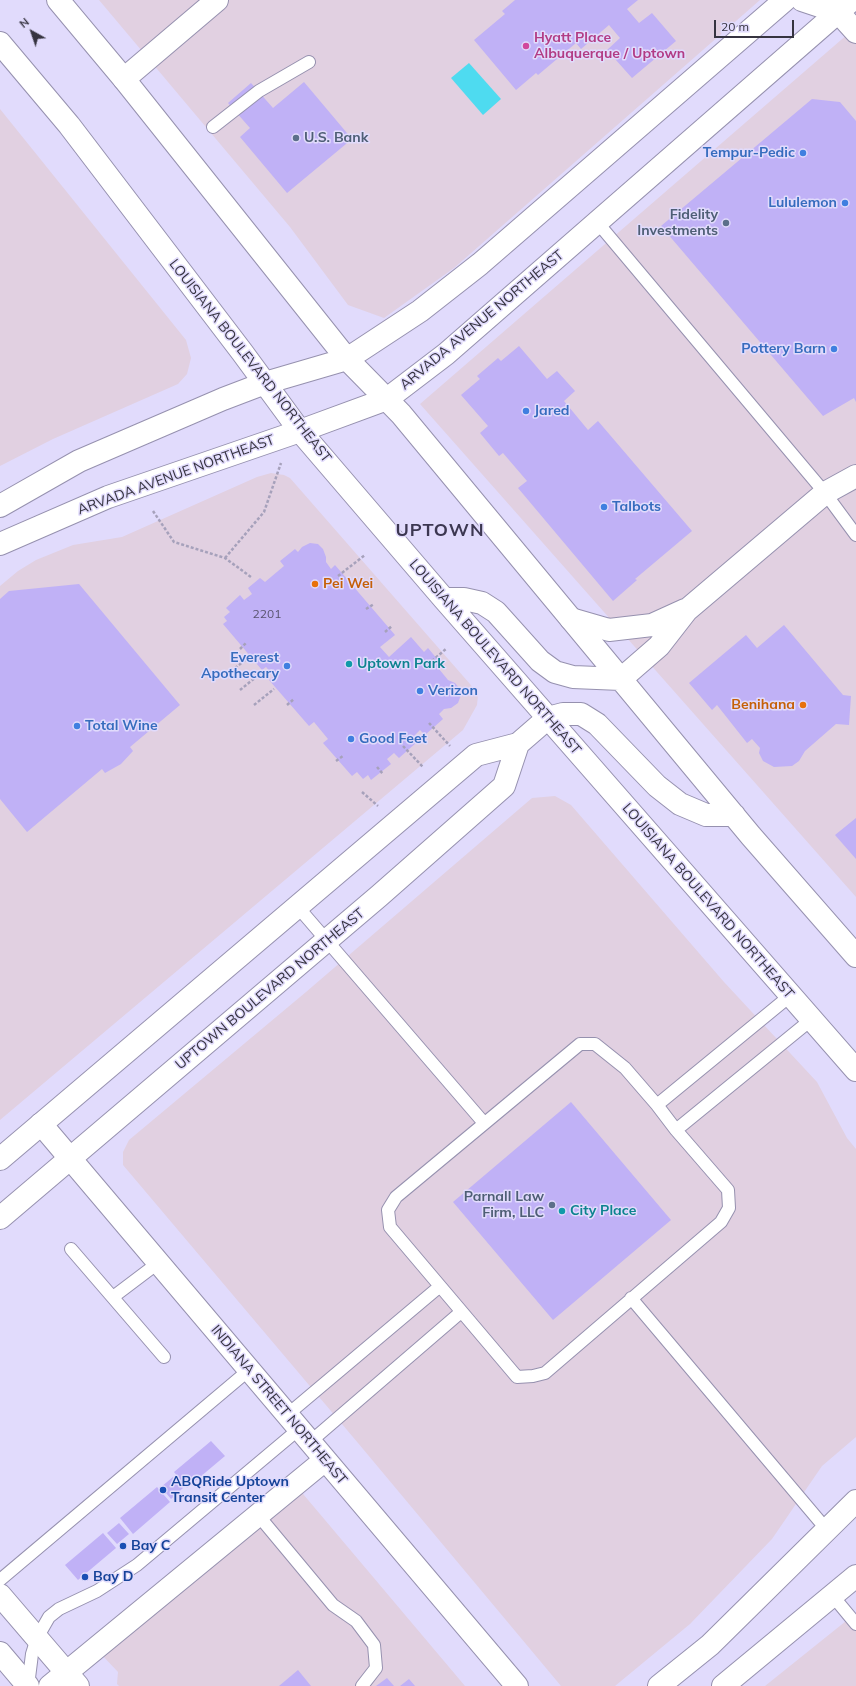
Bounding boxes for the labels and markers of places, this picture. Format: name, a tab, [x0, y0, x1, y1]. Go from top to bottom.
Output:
place label: Hyatt Place Albuquerque / Uptown	[534, 30, 685, 62]
marker: Hyatt Place Albuquerque / Uptown	[521, 41, 531, 51]
place label: U.S. Bank	[304, 130, 368, 146]
marker: U.S. Bank	[291, 133, 301, 143]
place label: Tempur-Pedic	[703, 145, 795, 161]
marker: Tempur-Pedic	[798, 148, 808, 158]
place label: Lululemon	[768, 195, 837, 211]
marker: Lululemon	[840, 198, 850, 208]
place label: Fidelity Investments	[637, 207, 718, 240]
marker: Fidelity Investments	[721, 218, 731, 228]
place label: Pottery Barn	[741, 341, 826, 357]
marker: Pottery Barn	[829, 344, 839, 354]
place label: Jared	[534, 403, 569, 419]
marker: Jared	[521, 406, 531, 416]
place label: Talbots	[612, 499, 661, 515]
marker: Talbots	[599, 502, 609, 512]
place label: Pei Wei	[323, 576, 373, 592]
marker: Pei Wei	[310, 579, 320, 589]
place label: Everest Apothecary	[201, 650, 279, 682]
place label: Uptown Park	[357, 656, 445, 672]
marker: Uptown Park	[344, 659, 354, 669]
marker: Everest Apothecary	[282, 661, 292, 671]
place label: Verizon	[428, 683, 478, 699]
marker: Verizon	[415, 686, 425, 696]
place label: Benihana	[731, 697, 795, 713]
marker: Benihana	[798, 700, 808, 710]
place label: Total Wine	[85, 718, 158, 734]
marker: Total Wine	[72, 721, 82, 731]
place label: Good Feet	[359, 731, 427, 747]
marker: Good Feet	[346, 734, 356, 744]
place label: Parnall Law Firm, LLC	[464, 1189, 544, 1222]
marker: Parnall Law Firm, LLC	[547, 1200, 557, 1210]
place label: City Place	[570, 1203, 636, 1219]
marker: City Place	[557, 1206, 567, 1216]
place label: ABQRide Uptown Transit Center	[171, 1474, 289, 1506]
marker: ABQRide Uptown Transit Center	[158, 1485, 168, 1495]
place label: Bay C	[131, 1538, 170, 1554]
marker: Bay C	[118, 1541, 128, 1551]
place label: Bay D	[93, 1569, 133, 1585]
marker: Bay D	[80, 1572, 90, 1582]

